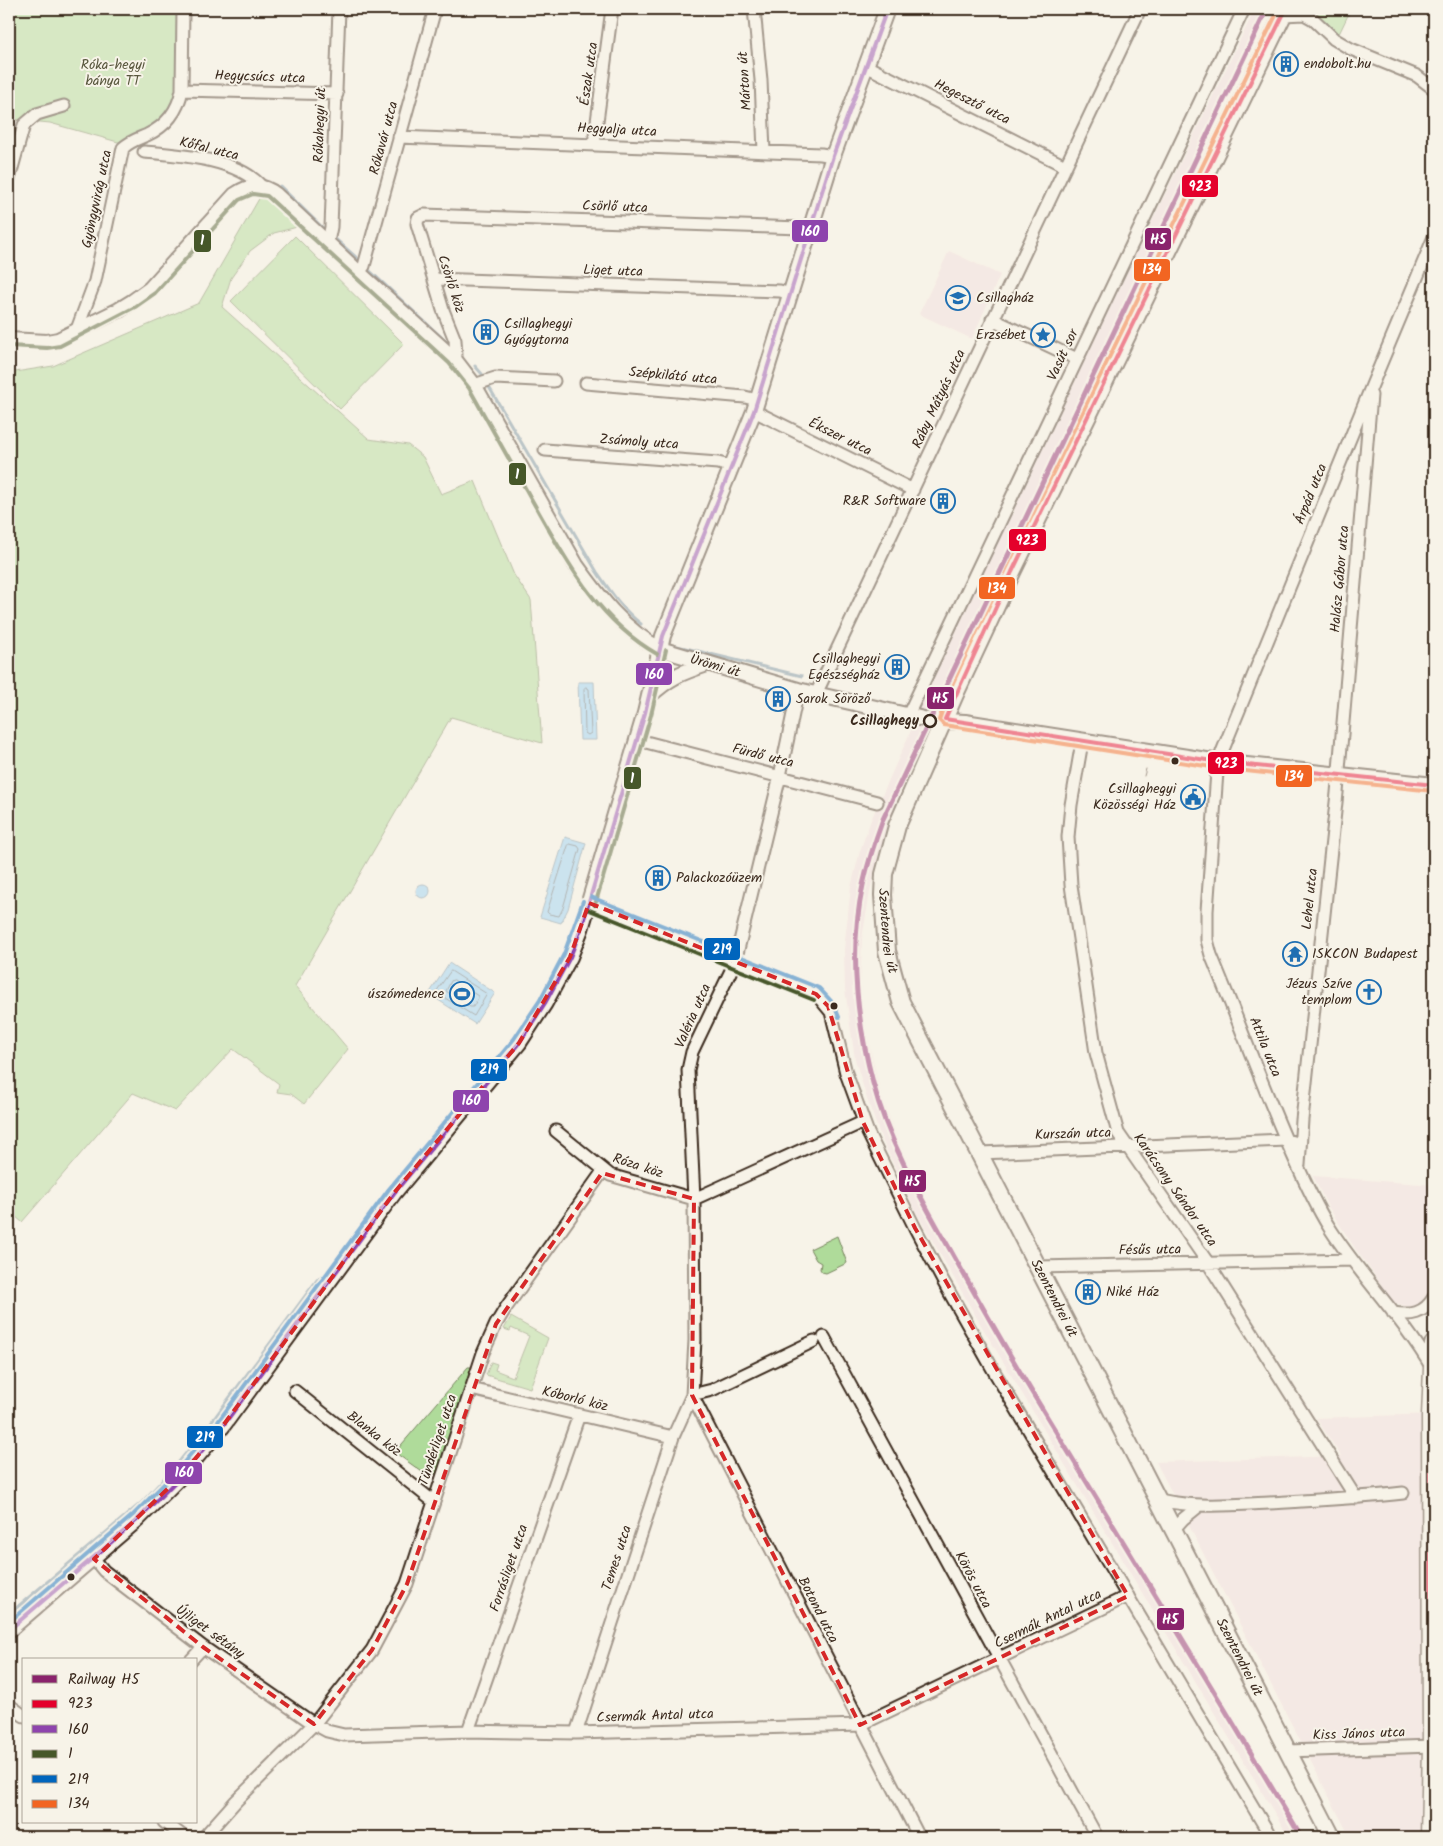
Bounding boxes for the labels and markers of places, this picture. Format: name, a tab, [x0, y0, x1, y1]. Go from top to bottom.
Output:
building icon: endobolt.hu	[1273, 51, 1299, 77]
place label: endobolt.hu	[1304, 53, 1371, 75]
school or university icon: Csillagház	[945, 285, 971, 311]
place label: Csillagház	[976, 287, 1034, 309]
place label: Csillaghegyi Gyógytorna	[504, 313, 573, 351]
building icon: Csillaghegyi Gyógytorna	[473, 319, 499, 345]
place icon: Erzsébet	[1030, 322, 1056, 348]
place label: Erzsébet	[976, 324, 1027, 346]
building icon: R&R Software	[930, 488, 956, 514]
place label: R&R Software	[843, 490, 927, 512]
place label: Csillaghegyi Egészségház	[808, 648, 881, 686]
building icon: Csillaghegyi Egészségház	[884, 654, 910, 680]
building icon: Sarok Söröző	[765, 686, 791, 712]
place label: Sarok Söröző	[796, 688, 872, 710]
place label: Csillaghegy	[850, 710, 920, 732]
marker: Csillaghegy	[923, 714, 937, 728]
unlabelled marker	[1170, 756, 1180, 766]
place label: Csillaghegyi Közösségi Ház	[1093, 778, 1177, 816]
public building icon: Csillaghegyi Közösségi Ház	[1180, 784, 1206, 810]
building icon: Palackozóüzem	[645, 865, 671, 891]
place label: Palackozóüzem	[676, 867, 762, 889]
temple icon: ISKCON Budapest	[1282, 941, 1308, 967]
place label: ISKCON Budapest	[1312, 943, 1418, 965]
place label: Jézus Szíve templom	[1286, 973, 1353, 1011]
church icon: Jézus Szíve templom	[1356, 979, 1382, 1005]
sports icon: úszómedence	[449, 981, 475, 1007]
place label: úszómedence	[368, 983, 445, 1005]
unlabelled marker	[829, 1001, 839, 1011]
building icon: Niké Ház	[1075, 1279, 1101, 1305]
place label: Niké Ház	[1106, 1281, 1159, 1303]
unlabelled marker	[66, 1572, 76, 1582]

